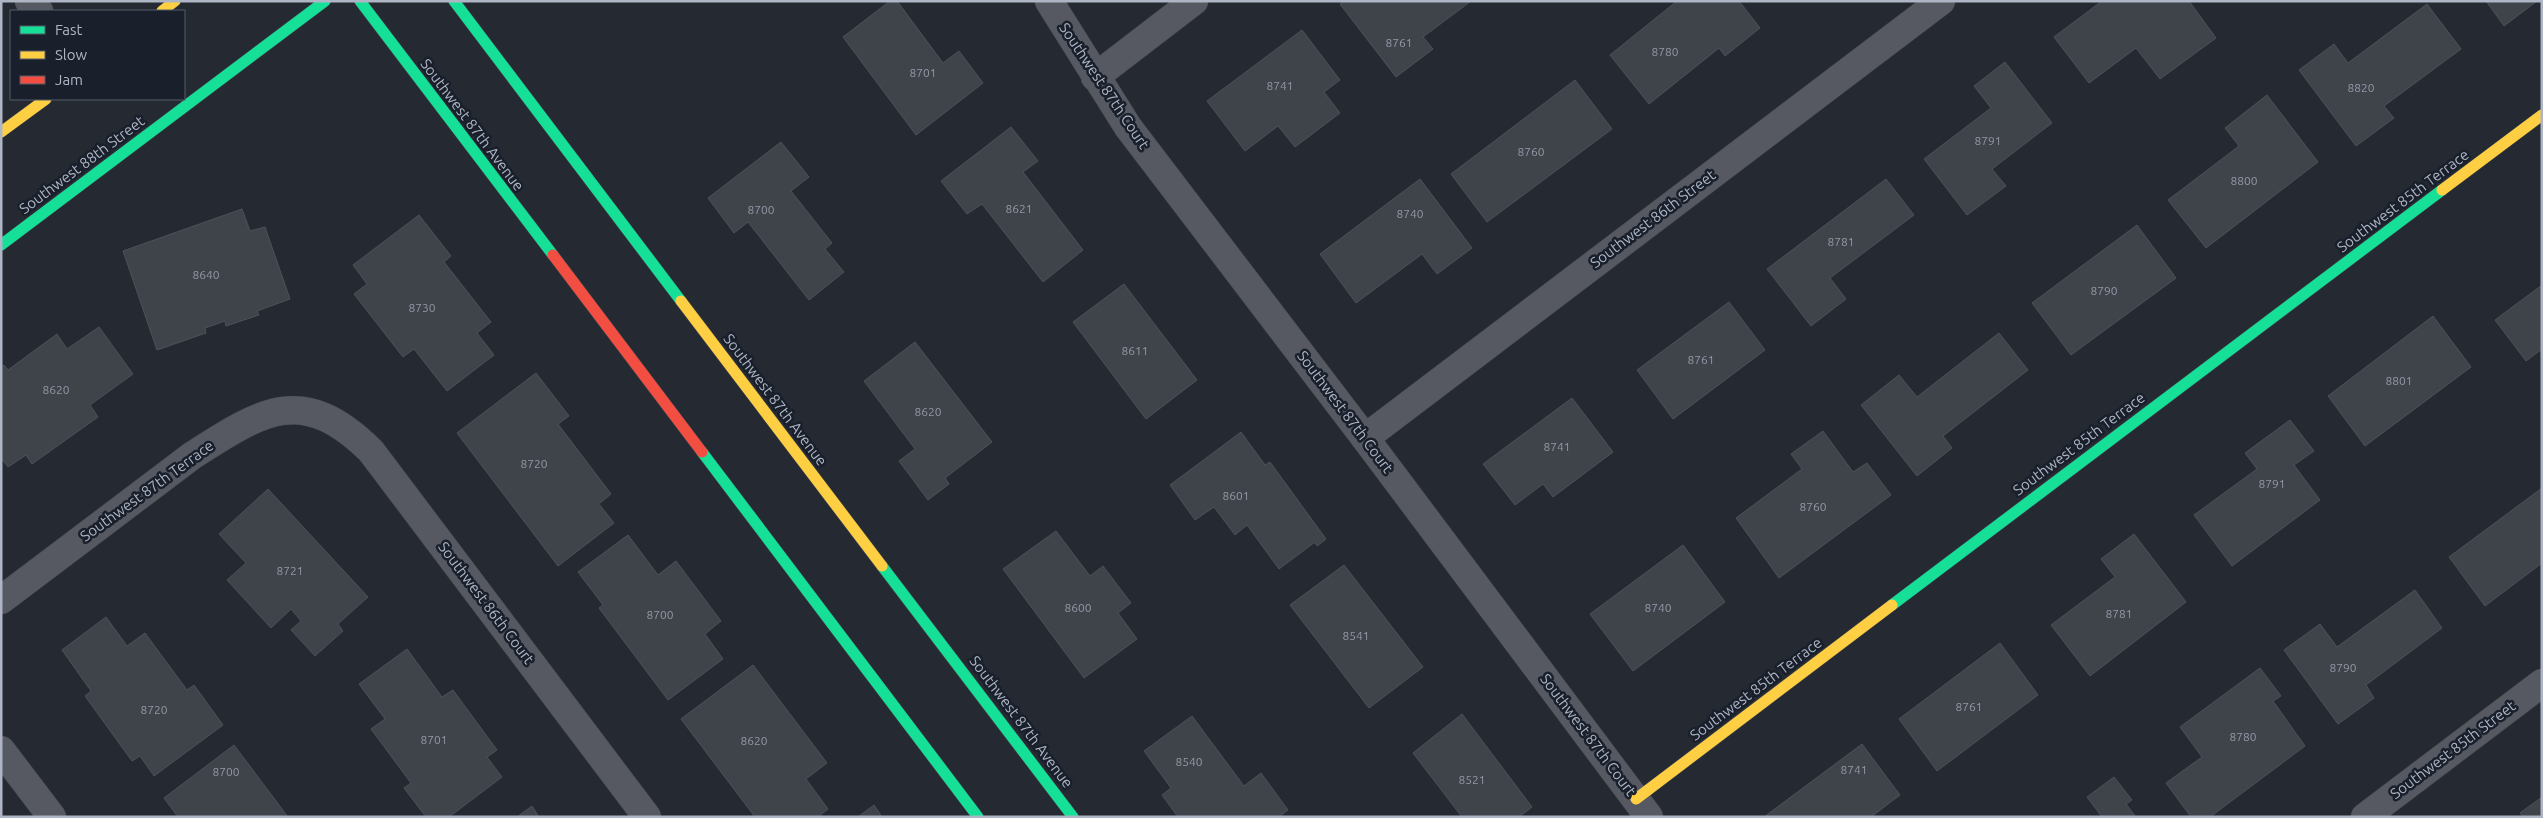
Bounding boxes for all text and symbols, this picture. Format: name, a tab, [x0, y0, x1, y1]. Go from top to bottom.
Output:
legend	[10, 10, 185, 100]
street label: Southwest 87th Court	[1056, 19, 1153, 152]
text: Fast	[55, 21, 83, 38]
house number: 8761	[1385, 36, 1413, 49]
house number: 8780	[1651, 45, 1679, 58]
text: Slow	[55, 46, 88, 63]
street label: Southwest 87th Avenue	[417, 55, 528, 194]
house number: 8701	[909, 66, 937, 79]
text: Jam	[55, 71, 83, 88]
house number: 8741	[1266, 79, 1294, 92]
house number: 8820	[2347, 81, 2375, 94]
street label: Southwest 88th Street	[16, 112, 148, 217]
house number: 8791	[1974, 134, 2002, 147]
house number: 8760	[1517, 145, 1545, 158]
street label: Southwest 85th Terrace	[2334, 146, 2472, 256]
street label: Southwest 86th Street	[1587, 166, 1719, 271]
house number: 8800	[2230, 174, 2258, 187]
house number: 8621	[1005, 202, 1033, 215]
house number: 8700	[747, 203, 775, 216]
house number: 8740	[1396, 207, 1424, 220]
house number: 8781	[1827, 235, 1855, 248]
house number: 8640	[192, 268, 220, 281]
house number: 8790	[2090, 284, 2118, 297]
house number: 8730	[408, 301, 436, 314]
street label: Southwest 87th Avenue	[720, 330, 831, 469]
house number: 8611	[1121, 344, 1149, 357]
street label: Southwest 87th Court	[1294, 347, 1397, 476]
house number: 8761	[1687, 353, 1715, 366]
house number: 8801	[2385, 374, 2413, 387]
house number: 8620	[42, 383, 70, 396]
street label: Southwest 85th Terrace	[2010, 389, 2148, 499]
house number: 8620	[914, 405, 942, 418]
street label: Southwest 87th Terrace	[77, 437, 217, 545]
house number: 8741	[1543, 440, 1571, 453]
house number: 8720	[520, 457, 548, 470]
house number: 8791	[2258, 477, 2286, 490]
house number: 8601	[1222, 489, 1250, 502]
house number: 8760	[1799, 500, 1827, 513]
street label: Southwest 86th Court	[435, 538, 538, 667]
house number: 8721	[276, 564, 304, 577]
house number: 8600	[1064, 601, 1092, 614]
house number: 8740	[1644, 601, 1672, 614]
house number: 8781	[2105, 607, 2133, 620]
house number: 8700	[646, 608, 674, 621]
house number: 8541	[1342, 629, 1370, 642]
street label: Southwest 85th Terrace	[1687, 634, 1825, 744]
street label: Southwest 87th Avenue	[966, 652, 1077, 791]
house number: 8790	[2329, 661, 2357, 674]
street label: Southwest 87th Court	[1537, 670, 1640, 799]
street label: Southwest 85th Street	[2387, 697, 2519, 802]
house number: 8761	[1955, 700, 1983, 713]
house number: 8720	[140, 703, 168, 716]
house number: 8780	[2229, 730, 2257, 743]
house number: 8701	[420, 733, 448, 746]
house number: 8620	[740, 734, 768, 747]
house number: 8540	[1175, 755, 1203, 768]
house number: 8741	[1840, 763, 1868, 776]
house number: 8700	[212, 765, 240, 778]
house number: 8521	[1458, 773, 1486, 786]

